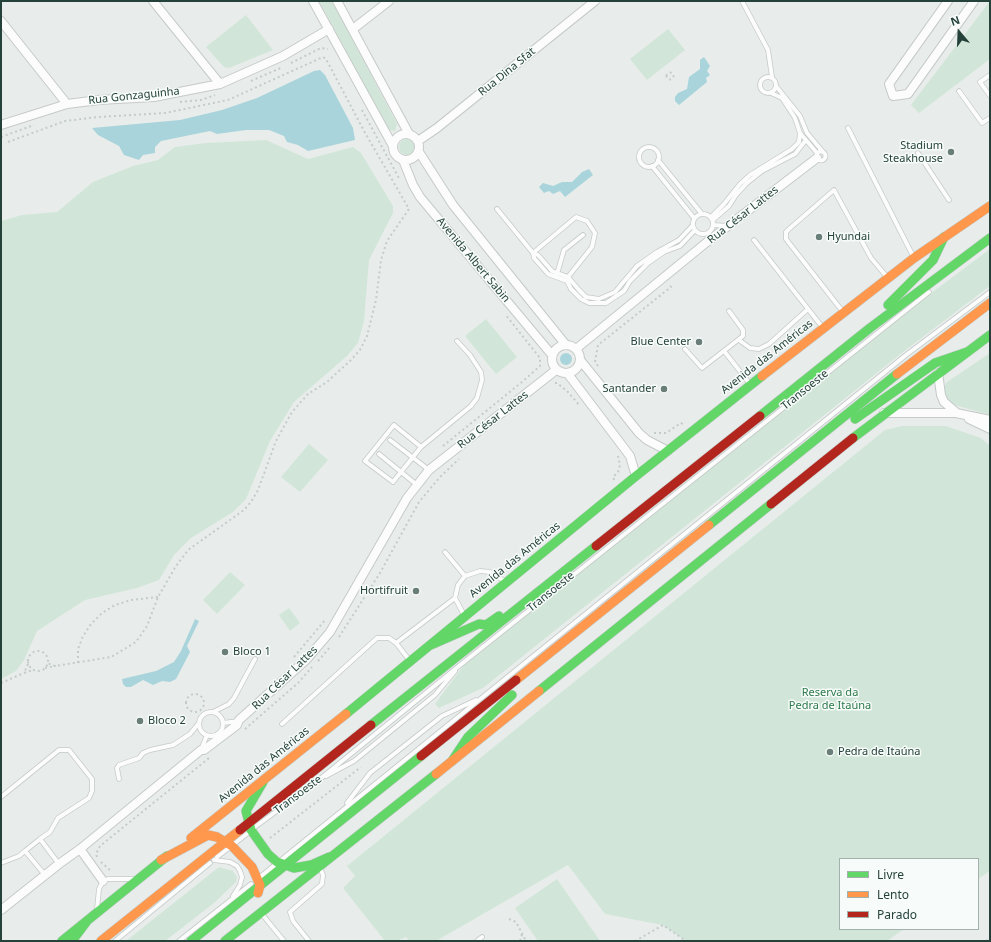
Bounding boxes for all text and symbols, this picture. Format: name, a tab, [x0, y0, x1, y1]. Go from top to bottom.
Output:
north arrow	[939, 12, 979, 52]
text: N	[948, 12, 962, 29]
street label: Rua Dina Sfat	[476, 45, 538, 99]
street label: Rua Gonzaguinha	[88, 85, 180, 107]
place label: Stadium Steakhouse	[883, 139, 943, 165]
marker: Stadium Steakhouse	[946, 147, 956, 157]
street label: Rua César Lattes	[705, 183, 781, 247]
street label: Avenida Albert Sabin	[434, 215, 512, 305]
place label: Hyundai	[827, 230, 870, 244]
marker: Hyundai	[814, 232, 824, 242]
street label: Avenida das Américas	[718, 317, 816, 397]
place label: Blue Center	[630, 335, 691, 349]
marker: Blue Center	[694, 337, 704, 347]
street label: Transoeste	[779, 367, 831, 413]
place label: Santander	[603, 382, 656, 396]
marker: Santander	[659, 384, 669, 394]
street label: Rua César Lattes	[455, 388, 531, 452]
street label: Avenida das Américas	[467, 519, 563, 601]
street label: Transoeste	[525, 569, 577, 615]
place label: Hortifruit	[360, 584, 408, 598]
marker: Hortifruit	[411, 586, 421, 596]
street label: Rua César Lattes	[249, 643, 321, 713]
place label: Bloco 1	[233, 645, 271, 659]
marker: Bloco 1	[220, 647, 230, 657]
park label: Reserva da Pedra de Itaúna	[789, 686, 871, 712]
place label: Bloco 2	[148, 714, 186, 728]
marker: Bloco 2	[135, 716, 145, 726]
street label: Avenida das Américas	[216, 724, 312, 806]
place label: Pedra de Itaúna	[838, 745, 920, 759]
marker: Pedra de Itaúna	[825, 747, 835, 757]
street label: Transoeste	[271, 773, 325, 817]
legend	[839, 858, 979, 930]
text: Livre	[877, 866, 904, 883]
text: Lento	[877, 886, 909, 903]
text: Parado	[877, 906, 917, 923]

